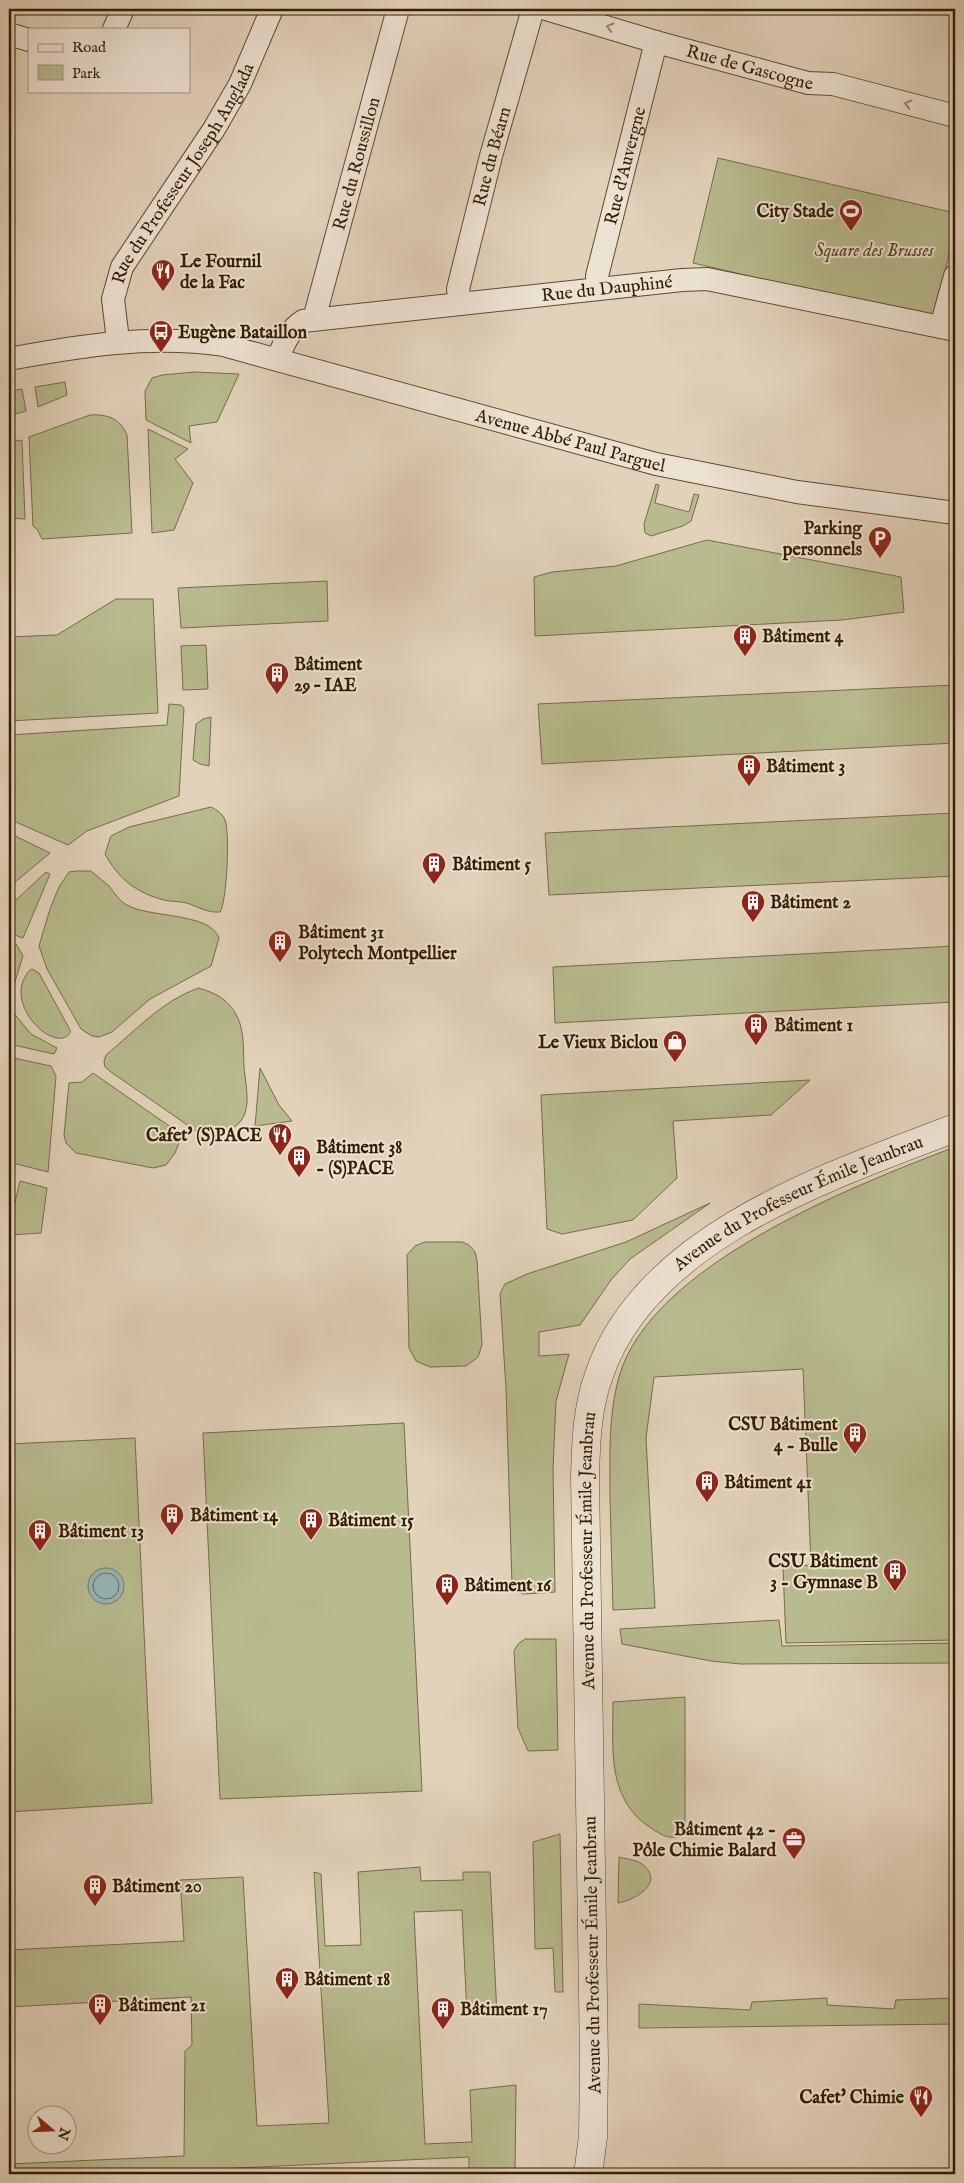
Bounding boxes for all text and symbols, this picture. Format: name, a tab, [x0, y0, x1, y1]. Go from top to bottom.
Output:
one-way arrow	[606, 22, 614, 32]
legend	[28, 28, 190, 92]
text: Road	[72, 38, 107, 57]
street label: Rue de Gascogne	[683, 41, 813, 96]
street label: Rue du Professeur Joseph Anglada	[108, 60, 261, 287]
text: Park	[72, 64, 102, 83]
street label: Rue du Roussillon	[329, 94, 387, 233]
one-way arrow	[904, 99, 913, 110]
street label: Rue du Béarn	[469, 104, 518, 209]
street label: Rue d'Auvergne	[600, 105, 652, 227]
sports icon: City Stade	[838, 198, 864, 232]
place label: City Stade	[756, 201, 835, 224]
park label: Square des Brusses	[814, 240, 934, 263]
place label: Le Fournil de la Fac	[180, 251, 262, 295]
restaurant icon: Le Fournil de la Fac	[150, 258, 176, 292]
street label: Rue du Dauphiné	[540, 271, 674, 308]
bus stop icon: Eugène Bataillon	[148, 319, 174, 353]
place label: Eugène Bataillon	[178, 322, 307, 345]
street label: Avenue Abbé Paul Parguel	[472, 405, 667, 479]
place label: Parking personnels	[782, 518, 863, 562]
parking icon: Parking personnels	[867, 525, 893, 559]
building icon: Bâtiment 4	[732, 623, 758, 657]
place label: Bâtiment 4	[762, 626, 844, 649]
place label: Bâtiment 29 – IAE	[294, 654, 363, 698]
building icon: Bâtiment 29 – IAE	[264, 661, 290, 695]
building icon: Bâtiment 3	[736, 753, 762, 787]
place label: Bâtiment 3	[766, 756, 845, 779]
building icon: Bâtiment 5	[421, 851, 447, 885]
place label: Bâtiment 5	[452, 854, 531, 877]
building icon: Bâtiment 2	[740, 889, 766, 923]
place label: Bâtiment 2	[770, 892, 851, 915]
place label: Bâtiment 31 Polytech Montpellier	[298, 922, 457, 966]
building icon: Bâtiment 31 Polytech Montpellier	[267, 929, 293, 963]
building icon: Bâtiment 1	[743, 1012, 769, 1046]
place label: Bâtiment 1	[774, 1015, 853, 1038]
shop icon: Le Vieux Biclou	[662, 1029, 688, 1063]
place label: Le Vieux Biclou	[538, 1032, 659, 1055]
restaurant icon: Cafet' (S)PACE	[267, 1122, 293, 1156]
place label: Cafet' (S)PACE	[146, 1125, 263, 1148]
street label: Avenue du Professeur Émile Jeanbrau	[669, 1131, 927, 1278]
place label: Bâtiment 38 - (S)PACE	[316, 1137, 402, 1181]
building icon: Bâtiment 38 - (S)PACE	[286, 1144, 312, 1178]
street label: Avenue du Professeur Émile Jeanbrau	[574, 1410, 603, 1691]
place label: CSU Bâtiment 4 - Bulle	[728, 1414, 839, 1458]
building icon: CSU Bâtiment 4 - Bulle	[842, 1421, 868, 1455]
building icon: Bâtiment 41	[694, 1469, 720, 1503]
place label: Bâtiment 41	[724, 1472, 812, 1495]
building icon: Bâtiment 14	[159, 1502, 185, 1536]
place label: Bâtiment 14	[190, 1505, 279, 1528]
building icon: Bâtiment 15	[298, 1507, 324, 1541]
place label: Bâtiment 15	[328, 1510, 414, 1533]
building icon: Bâtiment 13	[27, 1518, 53, 1552]
place label: Bâtiment 13	[58, 1521, 144, 1544]
place label: CSU Bâtiment 3 - Gymnase B	[768, 1551, 879, 1595]
building icon: CSU Bâtiment 3 - Gymnase B	[882, 1558, 908, 1592]
building icon: Bâtiment 16	[434, 1572, 460, 1606]
place label: Bâtiment 16	[464, 1575, 552, 1598]
street label: Avenue du Professeur Émile Jeanbrau	[578, 1816, 607, 2095]
place label: Bâtiment 42 - Pôle Chimie Balard	[633, 1819, 776, 1863]
office icon: Bâtiment 42 - Pôle Chimie Balard	[781, 1826, 807, 1860]
building icon: Bâtiment 20	[82, 1873, 108, 1907]
place label: Bâtiment 20	[112, 1876, 202, 1899]
building icon: Bâtiment 18	[274, 1966, 300, 2000]
place label: Bâtiment 18	[304, 1969, 390, 1992]
building icon: Bâtiment 21	[87, 1992, 113, 2026]
place label: Bâtiment 21	[118, 1995, 206, 2018]
building icon: Bâtiment 17	[430, 1996, 456, 2030]
place label: Bâtiment 17	[460, 1999, 548, 2022]
restaurant icon: Cafet' Chimie	[908, 2084, 934, 2118]
place label: Cafet' Chimie	[799, 2087, 905, 2110]
north arrow	[28, 2106, 78, 2156]
text: N	[53, 2124, 74, 2143]

